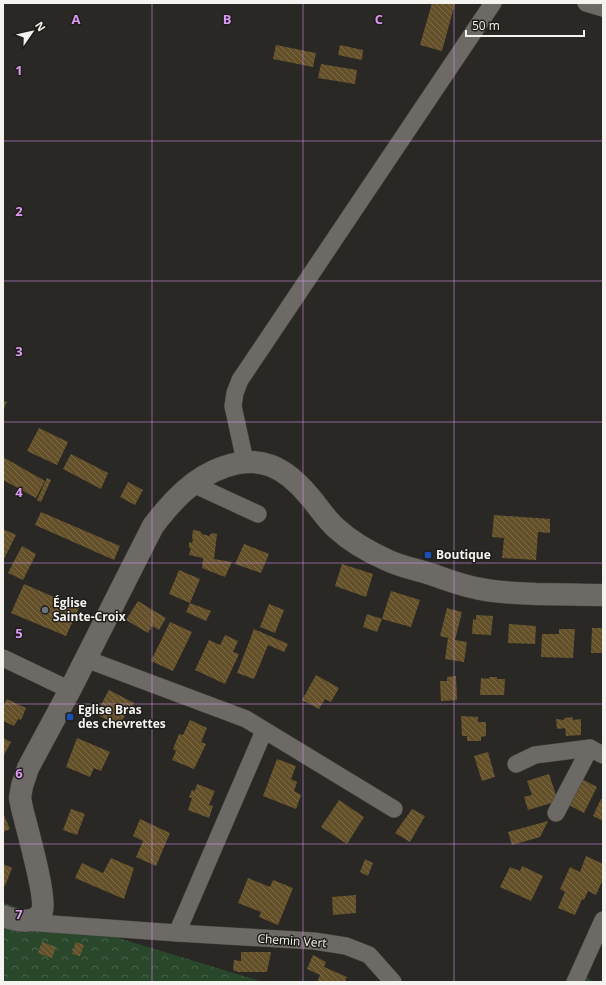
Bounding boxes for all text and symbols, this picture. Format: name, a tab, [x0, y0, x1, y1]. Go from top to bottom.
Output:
text: A	[72, 10, 81, 28]
text: B	[223, 10, 232, 28]
text: C	[375, 10, 383, 28]
north arrow	[12, 12, 52, 52]
scale bar	[466, 12, 584, 38]
text: 50 m	[472, 17, 500, 34]
text: N	[32, 18, 49, 34]
text: 1	[15, 61, 23, 79]
text: 2	[15, 202, 23, 220]
text: 3	[15, 342, 23, 360]
text: 4	[15, 483, 23, 501]
place label: Boutique	[436, 546, 491, 563]
marker: Boutique	[423, 550, 433, 560]
place label: Église Sainte-Croix	[53, 594, 126, 625]
marker: Église Sainte-Croix	[40, 605, 50, 615]
text: 5	[15, 624, 23, 642]
place label: Eglise Bras des chevrettes	[78, 701, 166, 732]
marker: Eglise Bras des chevrettes	[65, 712, 75, 722]
text: 6	[15, 764, 23, 782]
text: 7	[15, 905, 23, 923]
street label: Chemin Vert	[257, 930, 327, 951]

